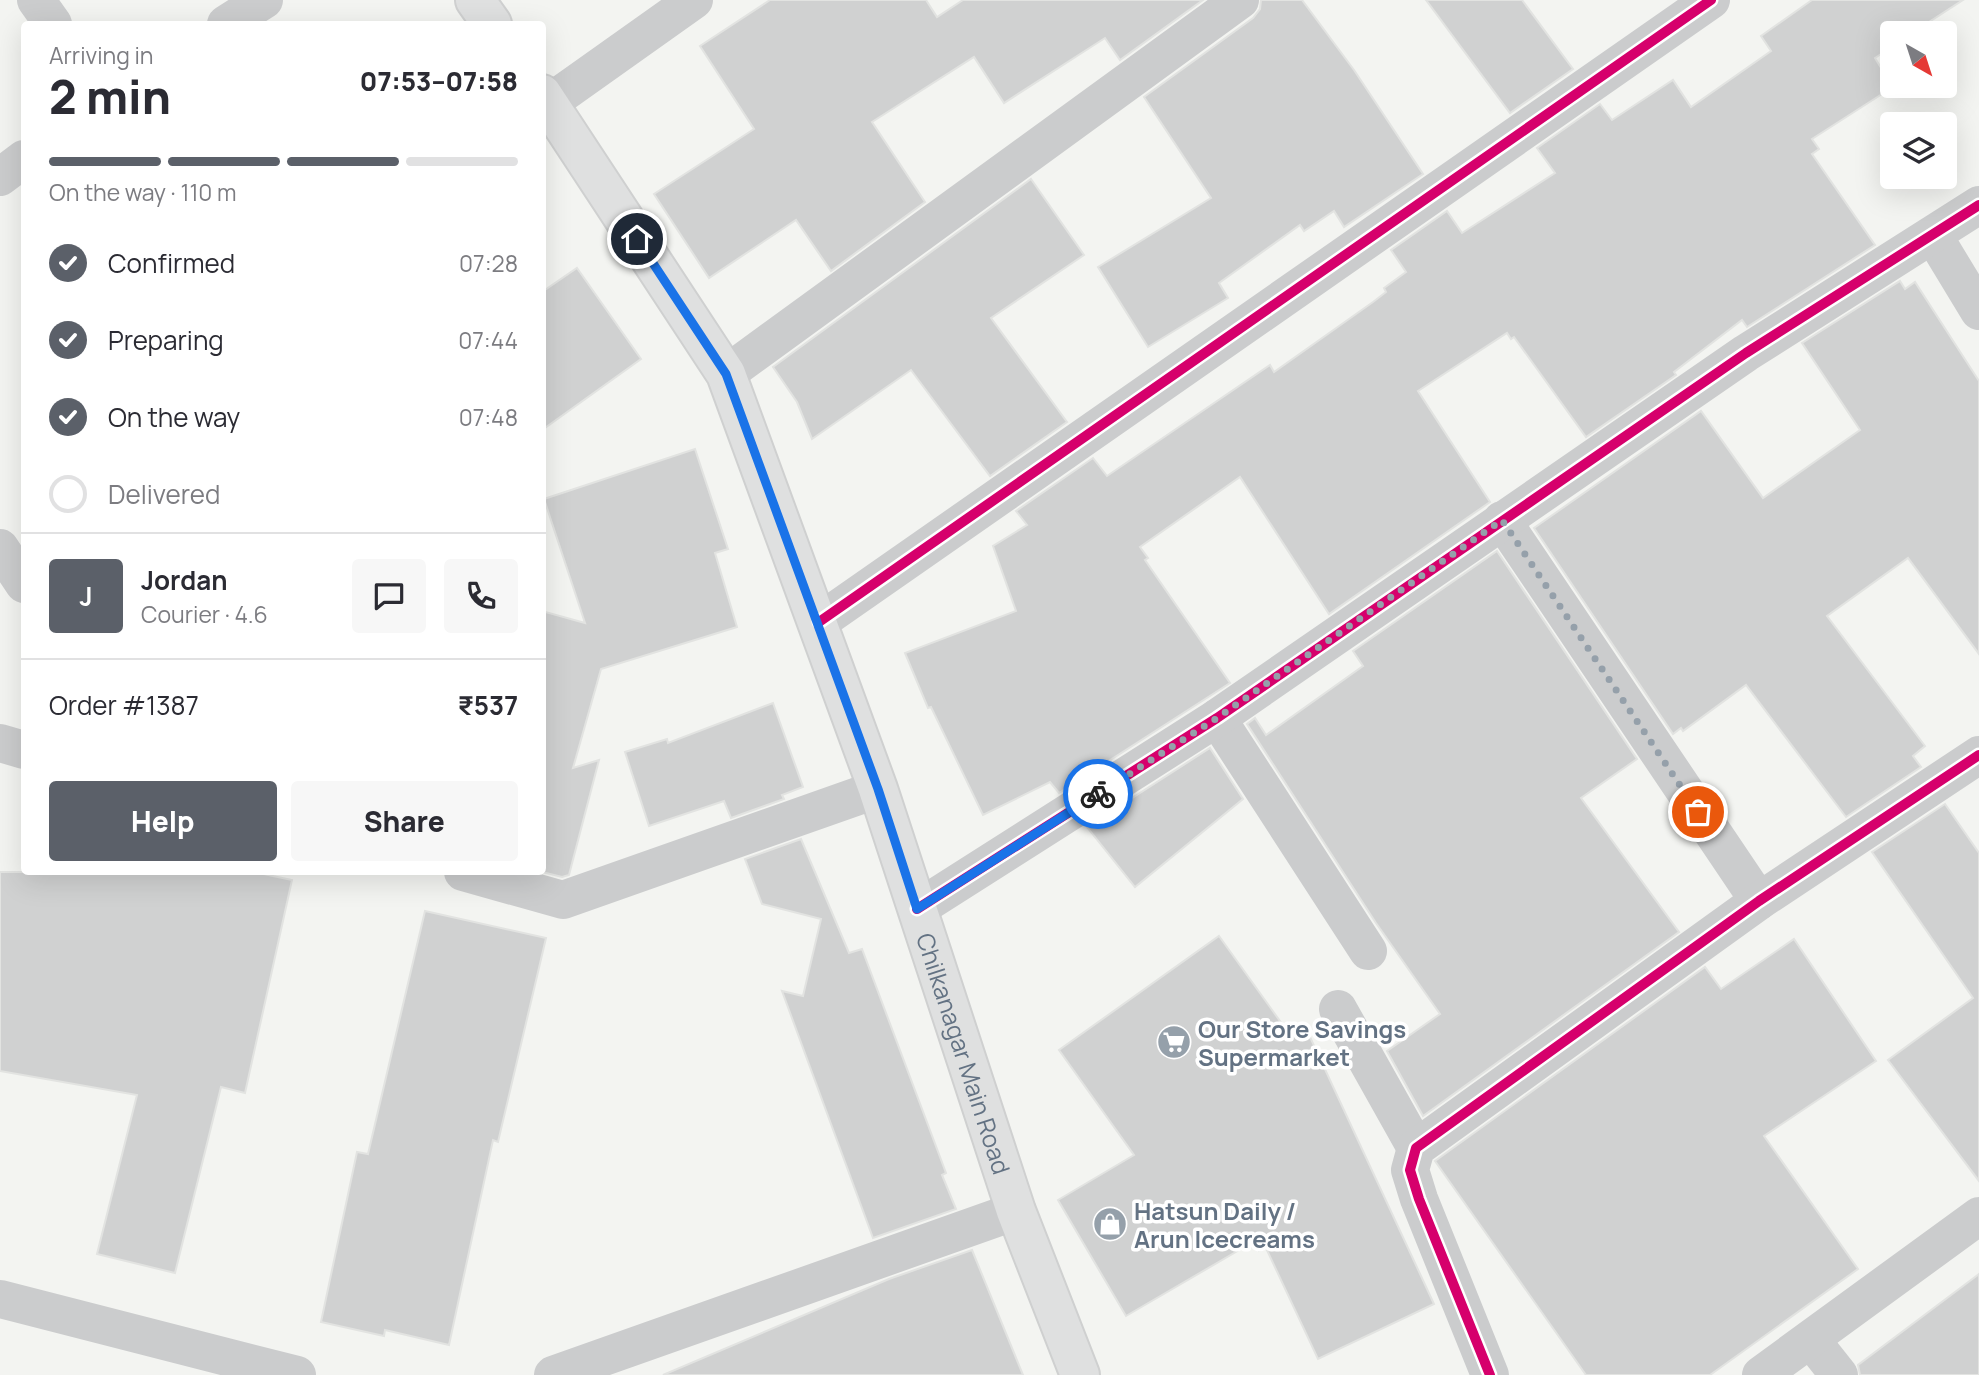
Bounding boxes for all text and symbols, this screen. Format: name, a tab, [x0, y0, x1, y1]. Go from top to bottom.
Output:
north arrow	[1880, 21, 1956, 98]
map controls	[1880, 21, 1957, 189]
text: Arriving in	[49, 39, 154, 71]
text: 07:53–07:58	[360, 63, 518, 99]
text: 2 min	[49, 65, 171, 128]
button: layers	[1880, 112, 1957, 189]
text: On the way · 110 m	[49, 176, 236, 208]
pin	[607, 209, 667, 269]
icon: home	[618, 220, 656, 258]
icon: check	[49, 244, 87, 282]
text: Confirmed	[108, 245, 235, 281]
text: 07:28	[459, 247, 518, 279]
icon: check	[49, 321, 87, 359]
text: Preparing	[108, 322, 224, 358]
text: 07:44	[458, 324, 518, 356]
icon: check	[49, 398, 87, 436]
text: On the way	[108, 399, 240, 435]
text: 07:48	[459, 401, 518, 433]
text: Delivered	[108, 476, 220, 512]
button: chat	[352, 559, 426, 633]
button: phone	[444, 559, 518, 633]
text: Jordan	[141, 562, 227, 598]
text: J	[79, 578, 93, 614]
text: Courier · 4.6	[141, 598, 268, 630]
text: Order #1387	[49, 687, 199, 723]
text: ₹537	[458, 687, 518, 723]
courier	[1063, 759, 1133, 829]
icon: bike	[1079, 775, 1117, 813]
button: Help	[49, 781, 277, 861]
button: Share	[291, 781, 518, 861]
pin	[1668, 782, 1728, 842]
icon: bag	[1679, 793, 1717, 831]
street label: Chilkanagar Main Road	[910, 928, 1019, 1178]
place label: Our Store Savings Supermarket	[1198, 1012, 1406, 1073]
supermarket icon: Our Store Savings Supermarket	[1155, 1023, 1193, 1061]
place label: Hatsun Daily / Arun Icecreams	[1134, 1194, 1315, 1255]
shop icon: Hatsun Daily / Arun Icecreams	[1091, 1205, 1129, 1243]

